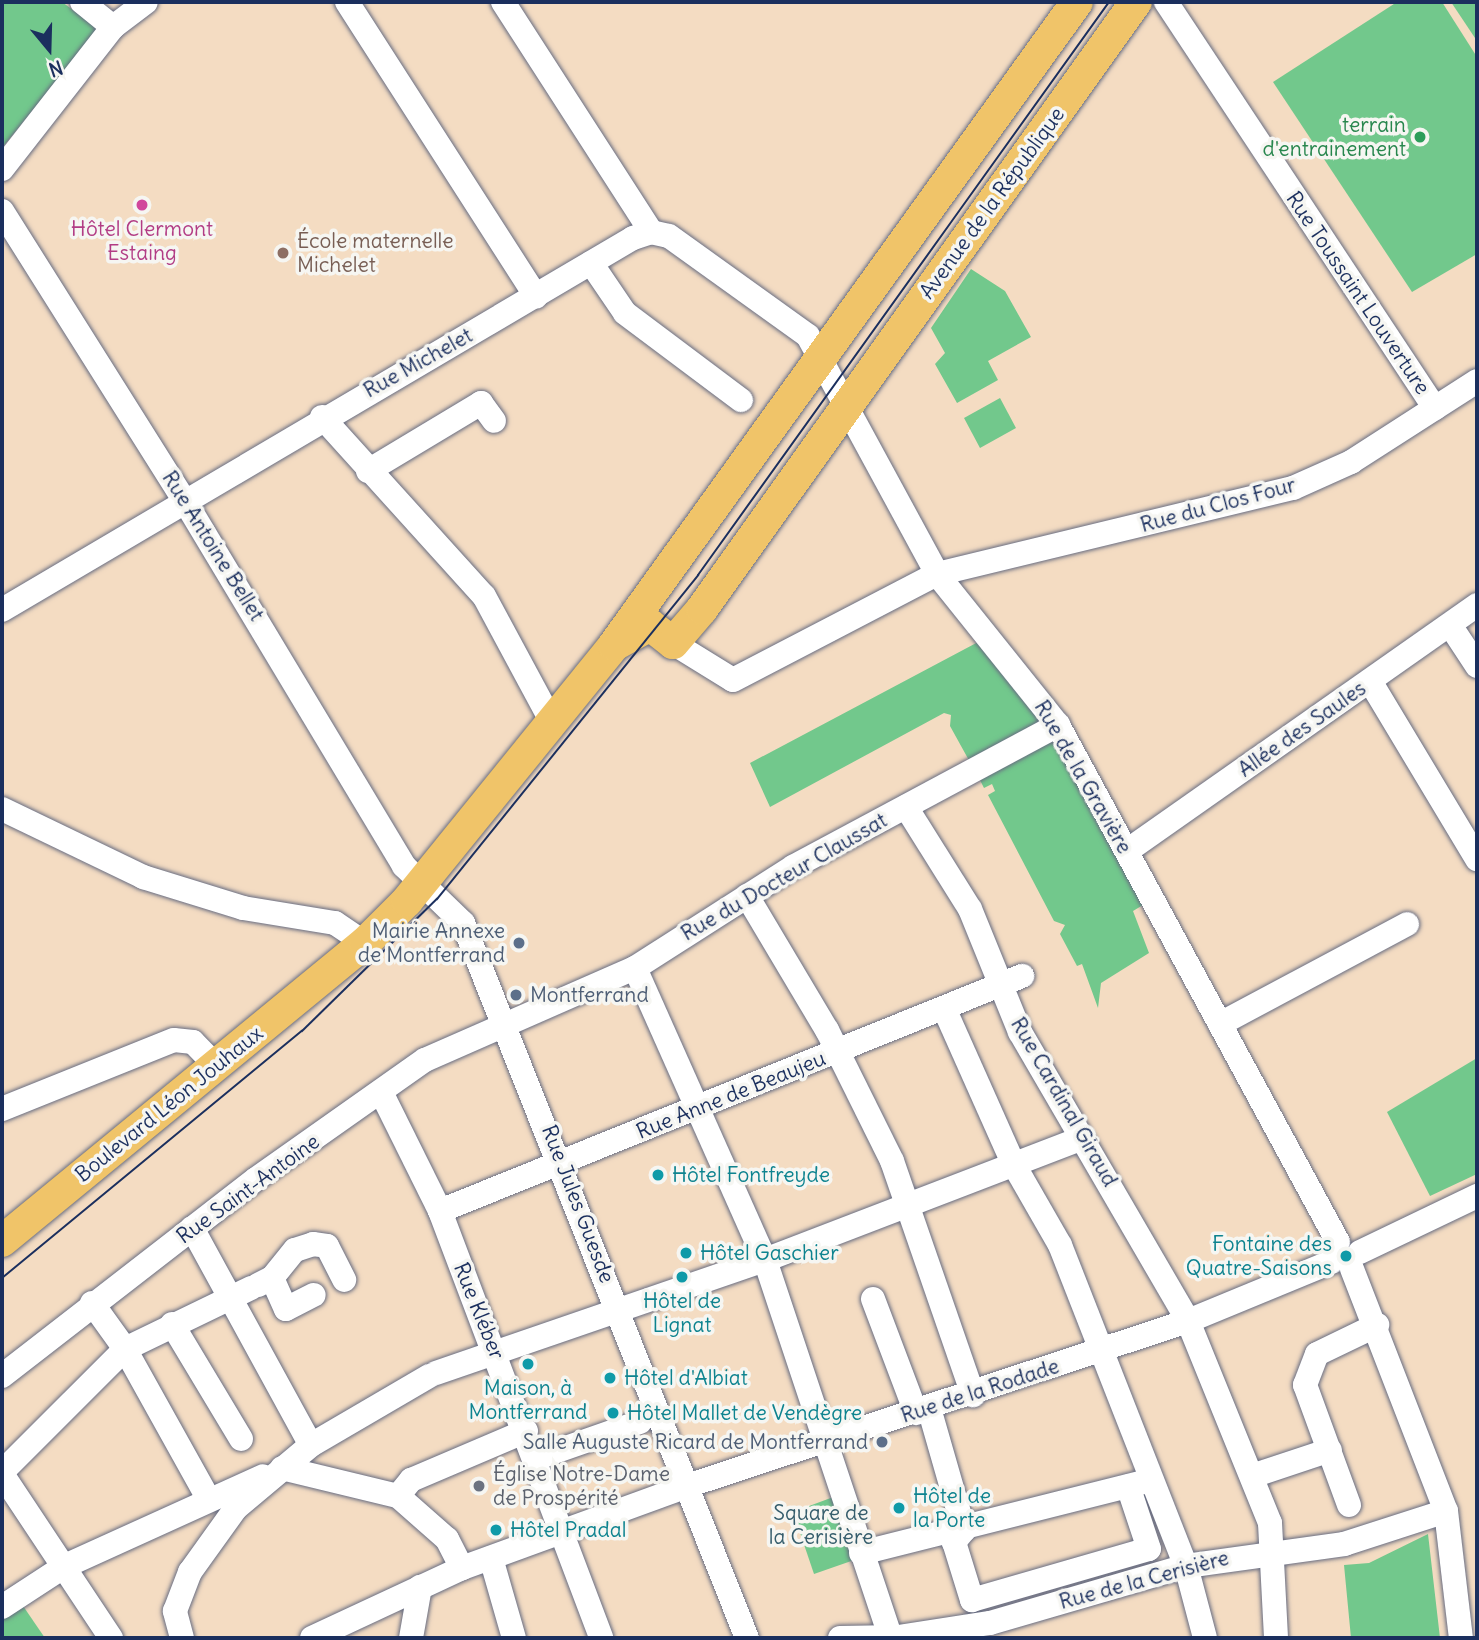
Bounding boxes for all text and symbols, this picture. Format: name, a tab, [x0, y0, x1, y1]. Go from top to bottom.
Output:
north arrow	[14, 14, 84, 84]
text: N	[46, 55, 66, 82]
street label: Avenue de la République	[914, 102, 1070, 304]
place label: terrain d'entrainement	[1263, 112, 1406, 162]
marker: terrain d'entrainement	[1412, 129, 1428, 145]
street label: Rue Toussaint Louverture	[1281, 187, 1435, 399]
marker: Hôtel Clermont Estaing	[134, 197, 150, 213]
place label: Hôtel Clermont Estaing	[71, 216, 213, 266]
place label: École maternelle Michelet	[297, 228, 454, 278]
marker: École maternelle Michelet	[275, 245, 291, 261]
street label: Rue Michelet	[359, 323, 477, 403]
street label: Rue Antoine Bellet	[157, 466, 269, 626]
street label: Rue du Clos Four	[1138, 472, 1298, 538]
street label: Allée des Saules	[1233, 676, 1371, 782]
street label: Rue de la Gravière	[1029, 696, 1137, 858]
street label: Rue du Docteur Claussat	[677, 808, 891, 946]
place label: Mairie Annexe de Montferrand	[358, 918, 505, 968]
marker: Mairie Annexe de Montferrand	[511, 935, 527, 951]
place label: Montferrand	[530, 982, 649, 1008]
marker: Montferrand	[508, 987, 524, 1003]
street label: Rue Cardinal Giraud	[1005, 1013, 1123, 1191]
street label: Boulevard Léon Jouhaux	[70, 1021, 268, 1187]
street label: Rue Anne de Beaujeu	[633, 1046, 829, 1144]
street label: Rue Jules Guesde	[536, 1122, 620, 1286]
street label: Rue Saint-Antoine	[172, 1129, 324, 1249]
place label: Hôtel Fontfreyde	[672, 1162, 830, 1188]
marker: Hôtel Fontfreyde	[650, 1167, 666, 1183]
place label: Fontaine des Quatre-Saisons	[1186, 1231, 1332, 1281]
place label: Hôtel Gaschier	[700, 1240, 839, 1266]
marker: Hôtel Gaschier	[678, 1245, 694, 1261]
marker: Fontaine des Quatre-Saisons	[1338, 1248, 1354, 1264]
street label: Rue Kléber	[448, 1259, 510, 1363]
marker: Hôtel de Lignat	[674, 1269, 690, 1285]
place label: Hôtel de Lignat	[643, 1288, 721, 1338]
street label: Rue de la Rodade	[898, 1354, 1062, 1428]
marker: Maison, à Montferrand	[520, 1356, 536, 1372]
place label: Hôtel d'Albiat	[624, 1365, 748, 1391]
marker: Hôtel d'Albiat	[602, 1370, 618, 1386]
place label: Maison, à Montferrand	[469, 1375, 587, 1425]
place label: Hôtel Mallet de Vendègre	[627, 1400, 862, 1426]
marker: Hôtel Mallet de Vendègre	[605, 1405, 621, 1421]
place label: Salle Auguste Ricard de Montferrand	[523, 1429, 868, 1455]
marker: Salle Auguste Ricard de Montferrand	[874, 1434, 890, 1450]
place label: Église Notre-Dame de Prospérité	[493, 1461, 670, 1511]
marker: Église Notre-Dame de Prospérité	[471, 1478, 487, 1494]
place label: Hôtel de la Porte	[913, 1483, 991, 1533]
park label: Square de la Cerisière	[769, 1500, 873, 1550]
marker: Hôtel de la Porte	[891, 1500, 907, 1516]
place label: Hôtel Pradal	[510, 1517, 627, 1543]
marker: Hôtel Pradal	[488, 1522, 504, 1538]
street label: Rue de la Cerisière	[1056, 1545, 1232, 1615]

